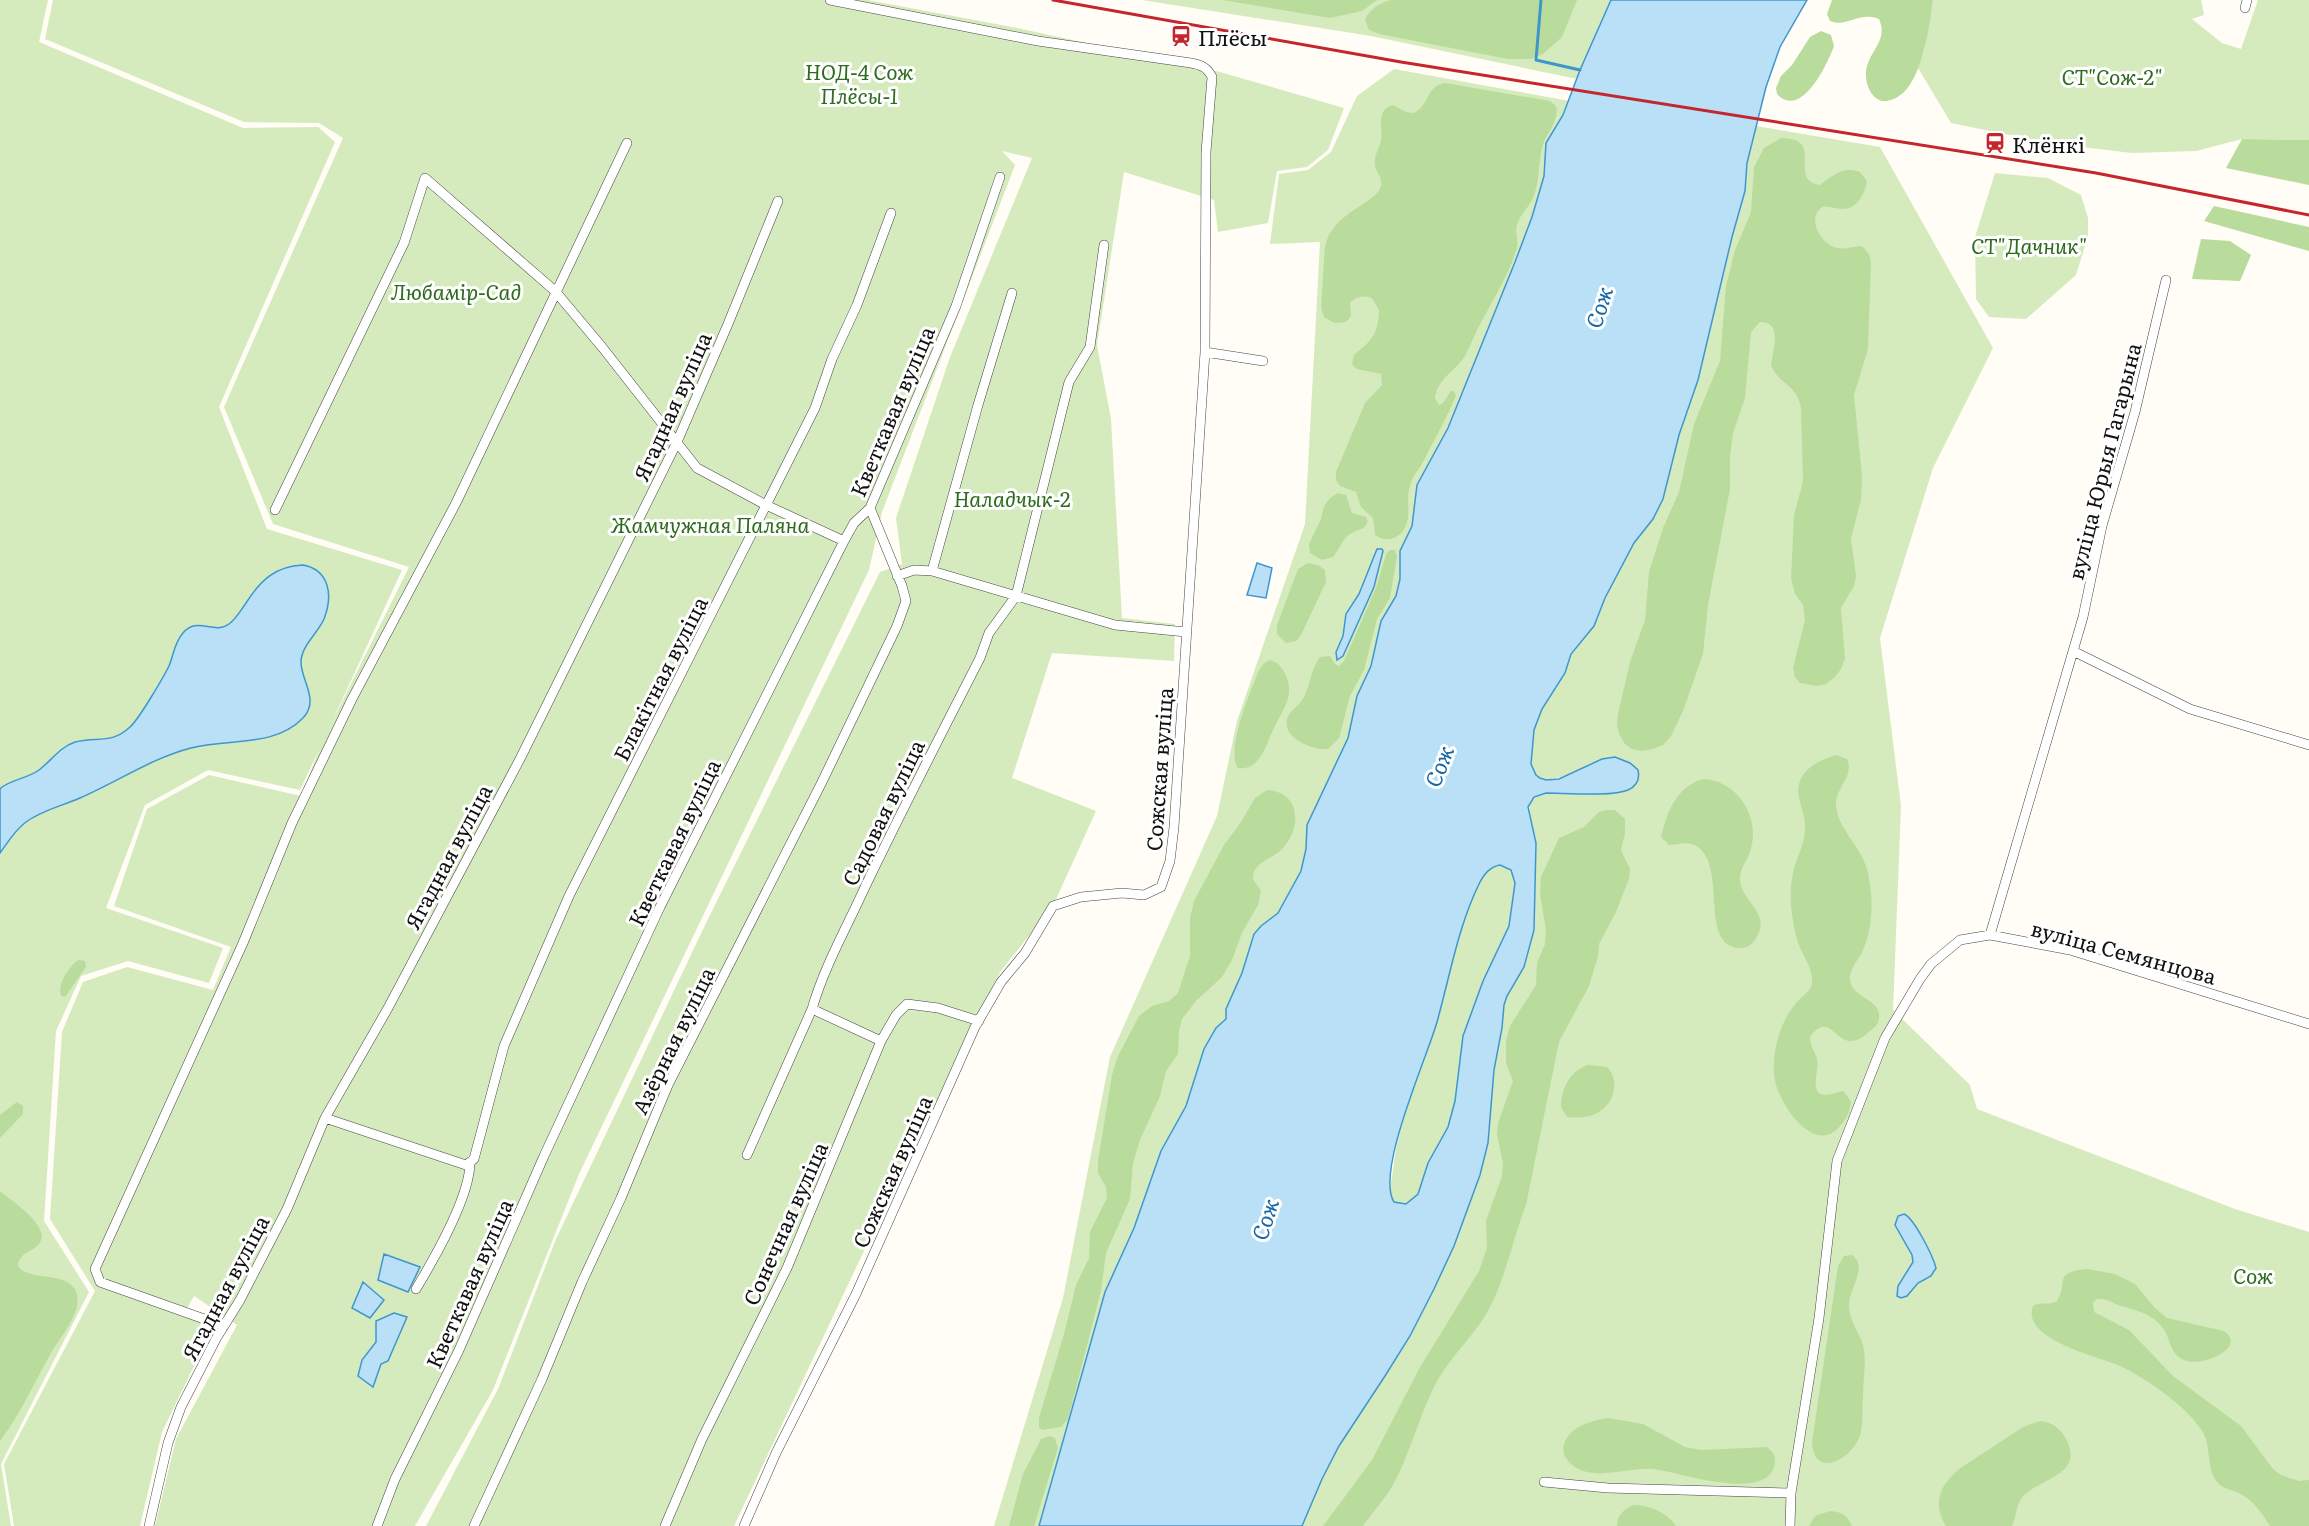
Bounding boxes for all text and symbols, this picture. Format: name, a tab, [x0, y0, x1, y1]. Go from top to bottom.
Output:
place label: Плёсы	[1198, 21, 1267, 52]
station icon: Плёсы	[1169, 24, 1193, 48]
park label: НОД-4 Сож Плёсы-1	[805, 55, 913, 110]
park label: СТ"Сож-2"	[2062, 60, 2162, 91]
place label: Клёнкі	[2012, 128, 2085, 159]
station icon: Клёнкі	[1983, 131, 2007, 155]
park label: СТ"Дачник"	[1971, 229, 2087, 260]
park label: Любамір-Сад	[391, 275, 521, 306]
water label: Сож	[1576, 282, 1620, 332]
street label: Кветкавая вуліца	[841, 320, 941, 501]
street label: Ягадная вуліца	[624, 326, 718, 486]
street label: вуліца Юрыя Гагарына	[2059, 339, 2148, 583]
park label: Наладчык-2	[953, 482, 1071, 513]
park label: Жамчужная Паляна	[611, 508, 809, 539]
street label: Блакітная вуліца	[604, 590, 714, 766]
street label: Сожская вуліца	[1137, 685, 1179, 852]
street label: Садовая вуліца	[833, 733, 931, 890]
water label: Сож	[1415, 740, 1461, 792]
street label: Кветкавая вуліца	[619, 753, 727, 931]
street label: Ягадная вуліца	[396, 777, 499, 934]
street label: вуліца Семянцова	[2028, 911, 2221, 991]
street label: Азёрная вуліца	[623, 960, 721, 1119]
street label: Сожская вуліца	[844, 1089, 939, 1252]
street label: Сонечная вуліца	[734, 1136, 834, 1310]
street label: Кветкавая вуліца	[417, 1193, 520, 1373]
water label: Сож	[1242, 1194, 1286, 1244]
street label: Ягадная вуліца	[173, 1208, 276, 1365]
park label: Сож	[2233, 1259, 2273, 1290]

